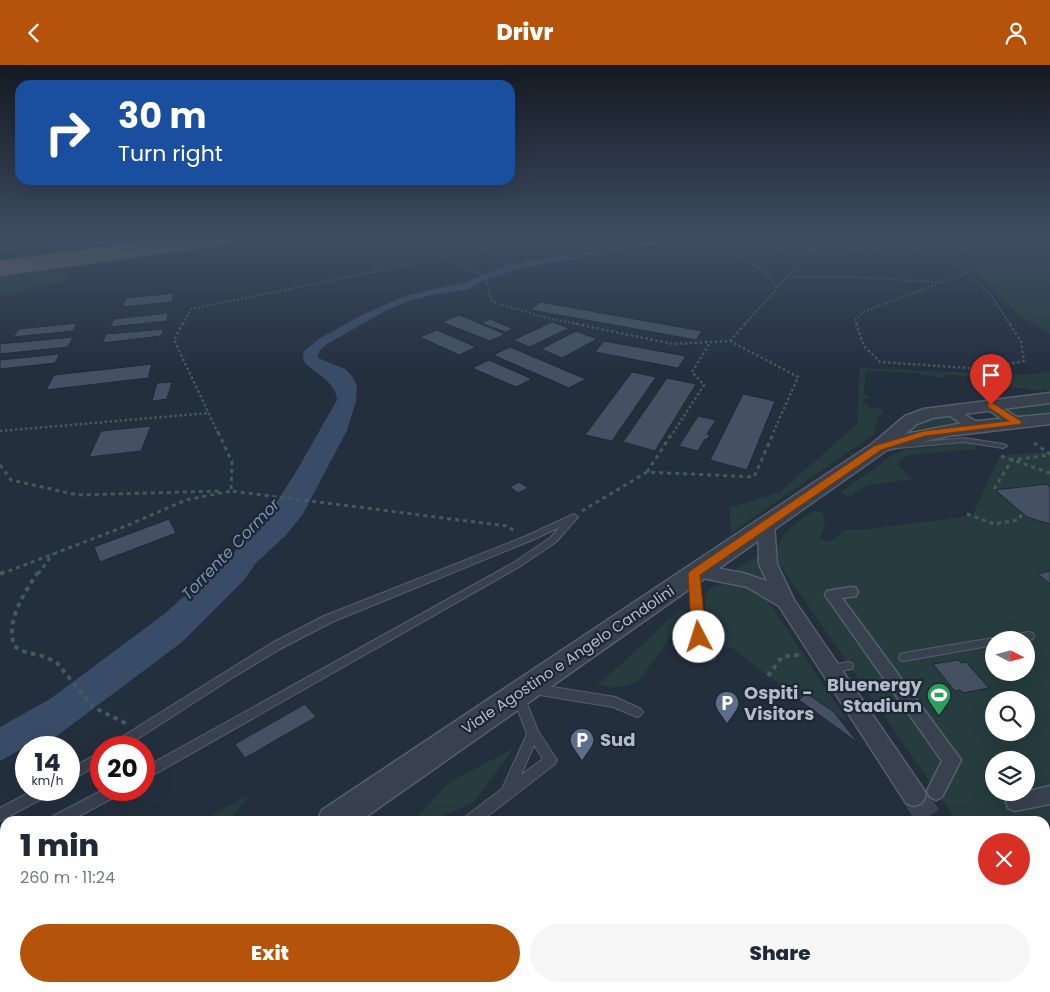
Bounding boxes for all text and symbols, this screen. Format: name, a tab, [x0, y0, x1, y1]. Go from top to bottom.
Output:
text: Drivr	[497, 17, 553, 48]
icon: back	[20, 19, 48, 47]
icon: person	[1002, 19, 1030, 47]
text: 30 m	[118, 91, 206, 140]
icon: right	[35, 100, 100, 165]
text: Turn right	[118, 138, 223, 169]
pin	[970, 354, 1012, 405]
icon: arrive	[977, 361, 1005, 389]
water label: Torrente Cormor	[176, 493, 285, 605]
street label: Viale Agostino e Angelo Candolini	[457, 580, 678, 739]
position arrow	[672, 610, 724, 662]
north arrow	[985, 631, 1035, 681]
map controls	[985, 631, 1035, 801]
place label: Bluenergy Stadium	[827, 672, 923, 718]
place label: Ospiti - Visitors	[744, 680, 814, 726]
sports icon: Bluenergy Stadium	[926, 682, 952, 716]
parking icon: Ospiti - Visitors	[714, 690, 740, 724]
button: search	[985, 691, 1035, 741]
parking icon: Sud	[569, 727, 595, 761]
place label: Sud	[600, 727, 635, 752]
speed limit sign: 20	[90, 736, 155, 801]
text: 14	[34, 745, 61, 780]
button: layers	[985, 751, 1035, 801]
text: km/h	[32, 772, 63, 789]
text: 1 min	[20, 824, 99, 867]
button: close	[978, 833, 1030, 885]
text: 260 m · 11:24	[20, 866, 115, 889]
button: Exit	[20, 924, 520, 982]
button: Share	[530, 924, 1030, 982]

